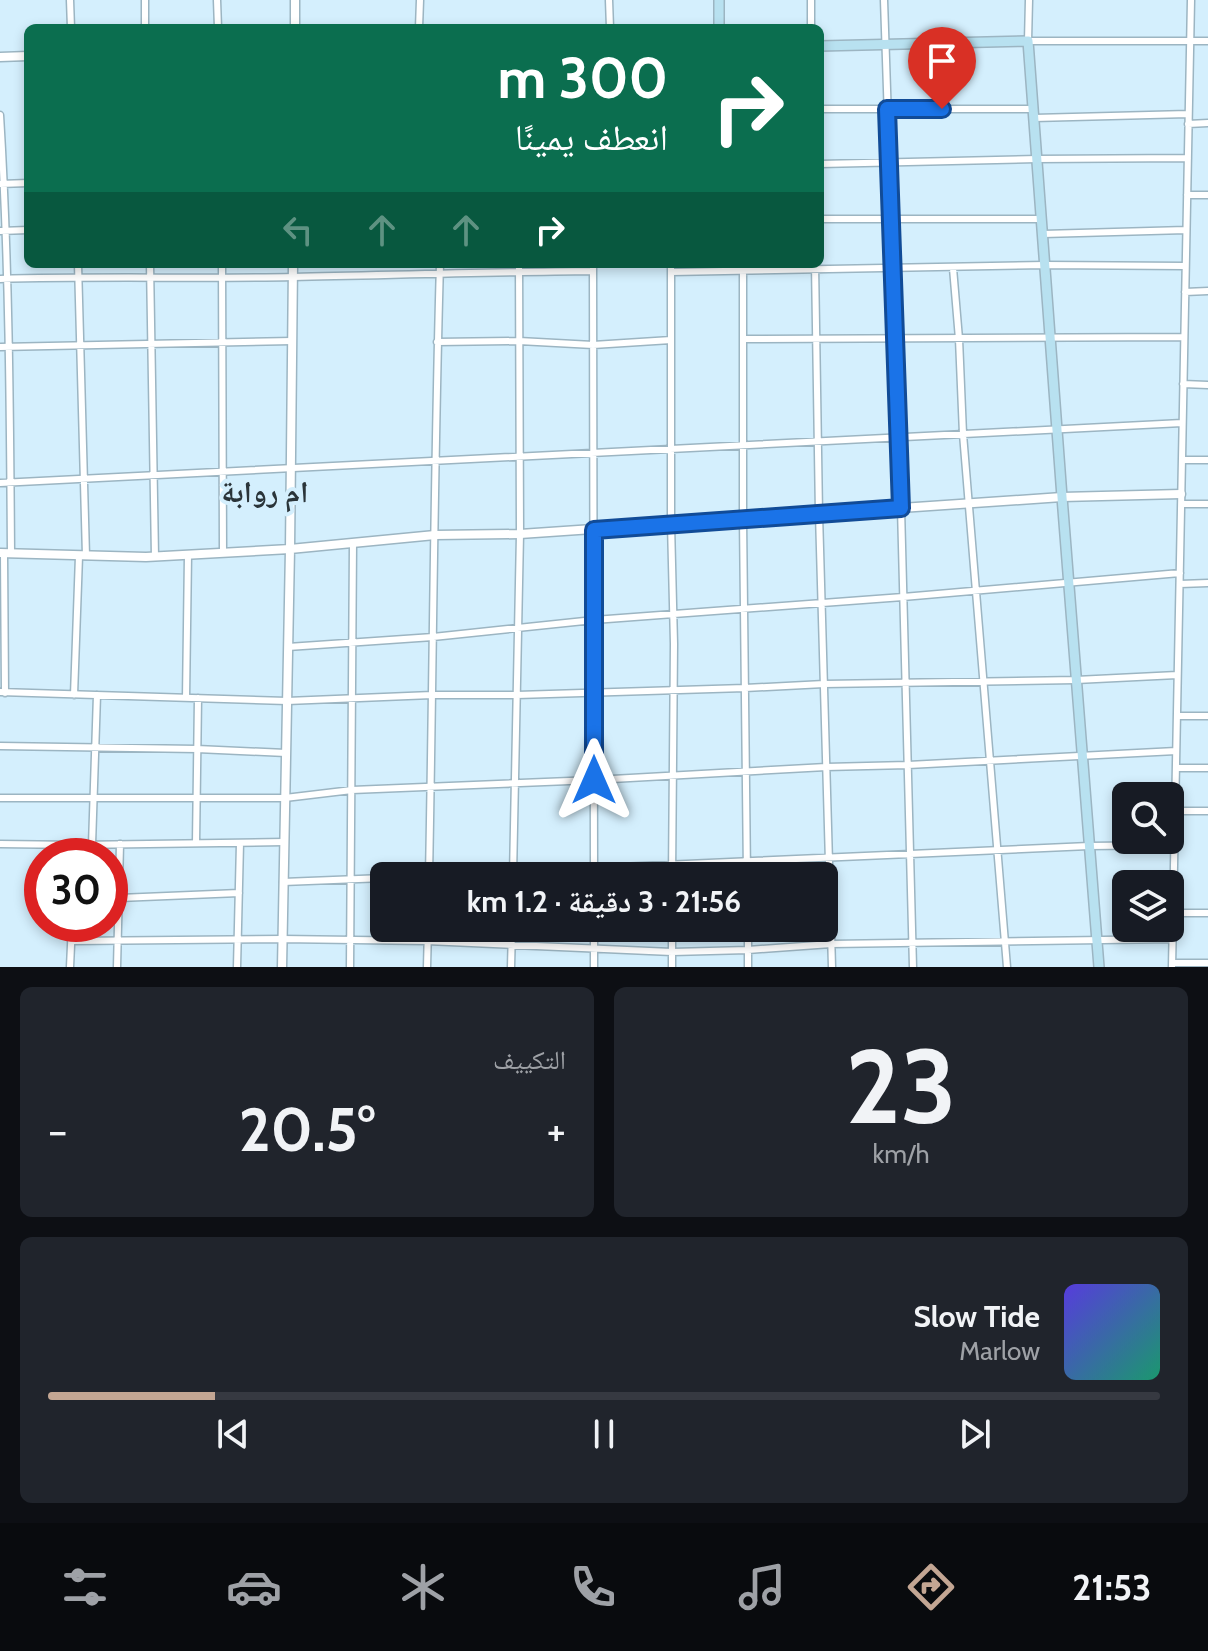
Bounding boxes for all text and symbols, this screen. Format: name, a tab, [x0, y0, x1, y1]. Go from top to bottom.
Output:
pin	[908, 27, 976, 109]
icon: arrive	[920, 39, 964, 83]
text: 300 m	[497, 44, 668, 112]
icon: right	[696, 56, 800, 160]
text: انعطف يمينًا	[515, 115, 668, 159]
icon: left	[276, 208, 320, 252]
icon: ahead	[360, 208, 404, 252]
icon: ahead	[444, 208, 488, 252]
icon: right	[528, 208, 572, 252]
district label: ام روابة	[221, 473, 309, 513]
position arrow	[552, 738, 636, 822]
map controls	[1112, 782, 1184, 942]
button: search	[1112, 782, 1184, 854]
speed limit sign: 30	[24, 838, 128, 942]
button: layers	[1112, 870, 1184, 942]
text: 21:56 · 3 دقيقة · 1.2 km	[467, 883, 741, 920]
text: 23	[845, 1023, 957, 1149]
text: التكييف	[493, 1044, 566, 1076]
text: 20.5°	[239, 1093, 375, 1166]
text: −	[48, 1104, 67, 1157]
text: +	[547, 1104, 566, 1157]
text: km/h	[873, 1138, 929, 1170]
text: Slow Tide	[913, 1298, 1040, 1335]
text: Marlow	[959, 1335, 1040, 1367]
icon: previous	[211, 1412, 255, 1456]
icon: pause	[582, 1412, 626, 1456]
icon: next	[953, 1412, 997, 1456]
icon: filters	[57, 1559, 113, 1615]
icon: car	[226, 1559, 282, 1615]
icon: climate	[395, 1559, 451, 1615]
icon: phone	[565, 1559, 621, 1615]
icon: music	[734, 1559, 790, 1615]
icon: directions	[903, 1559, 959, 1615]
text: 21:53	[1072, 1565, 1151, 1609]

